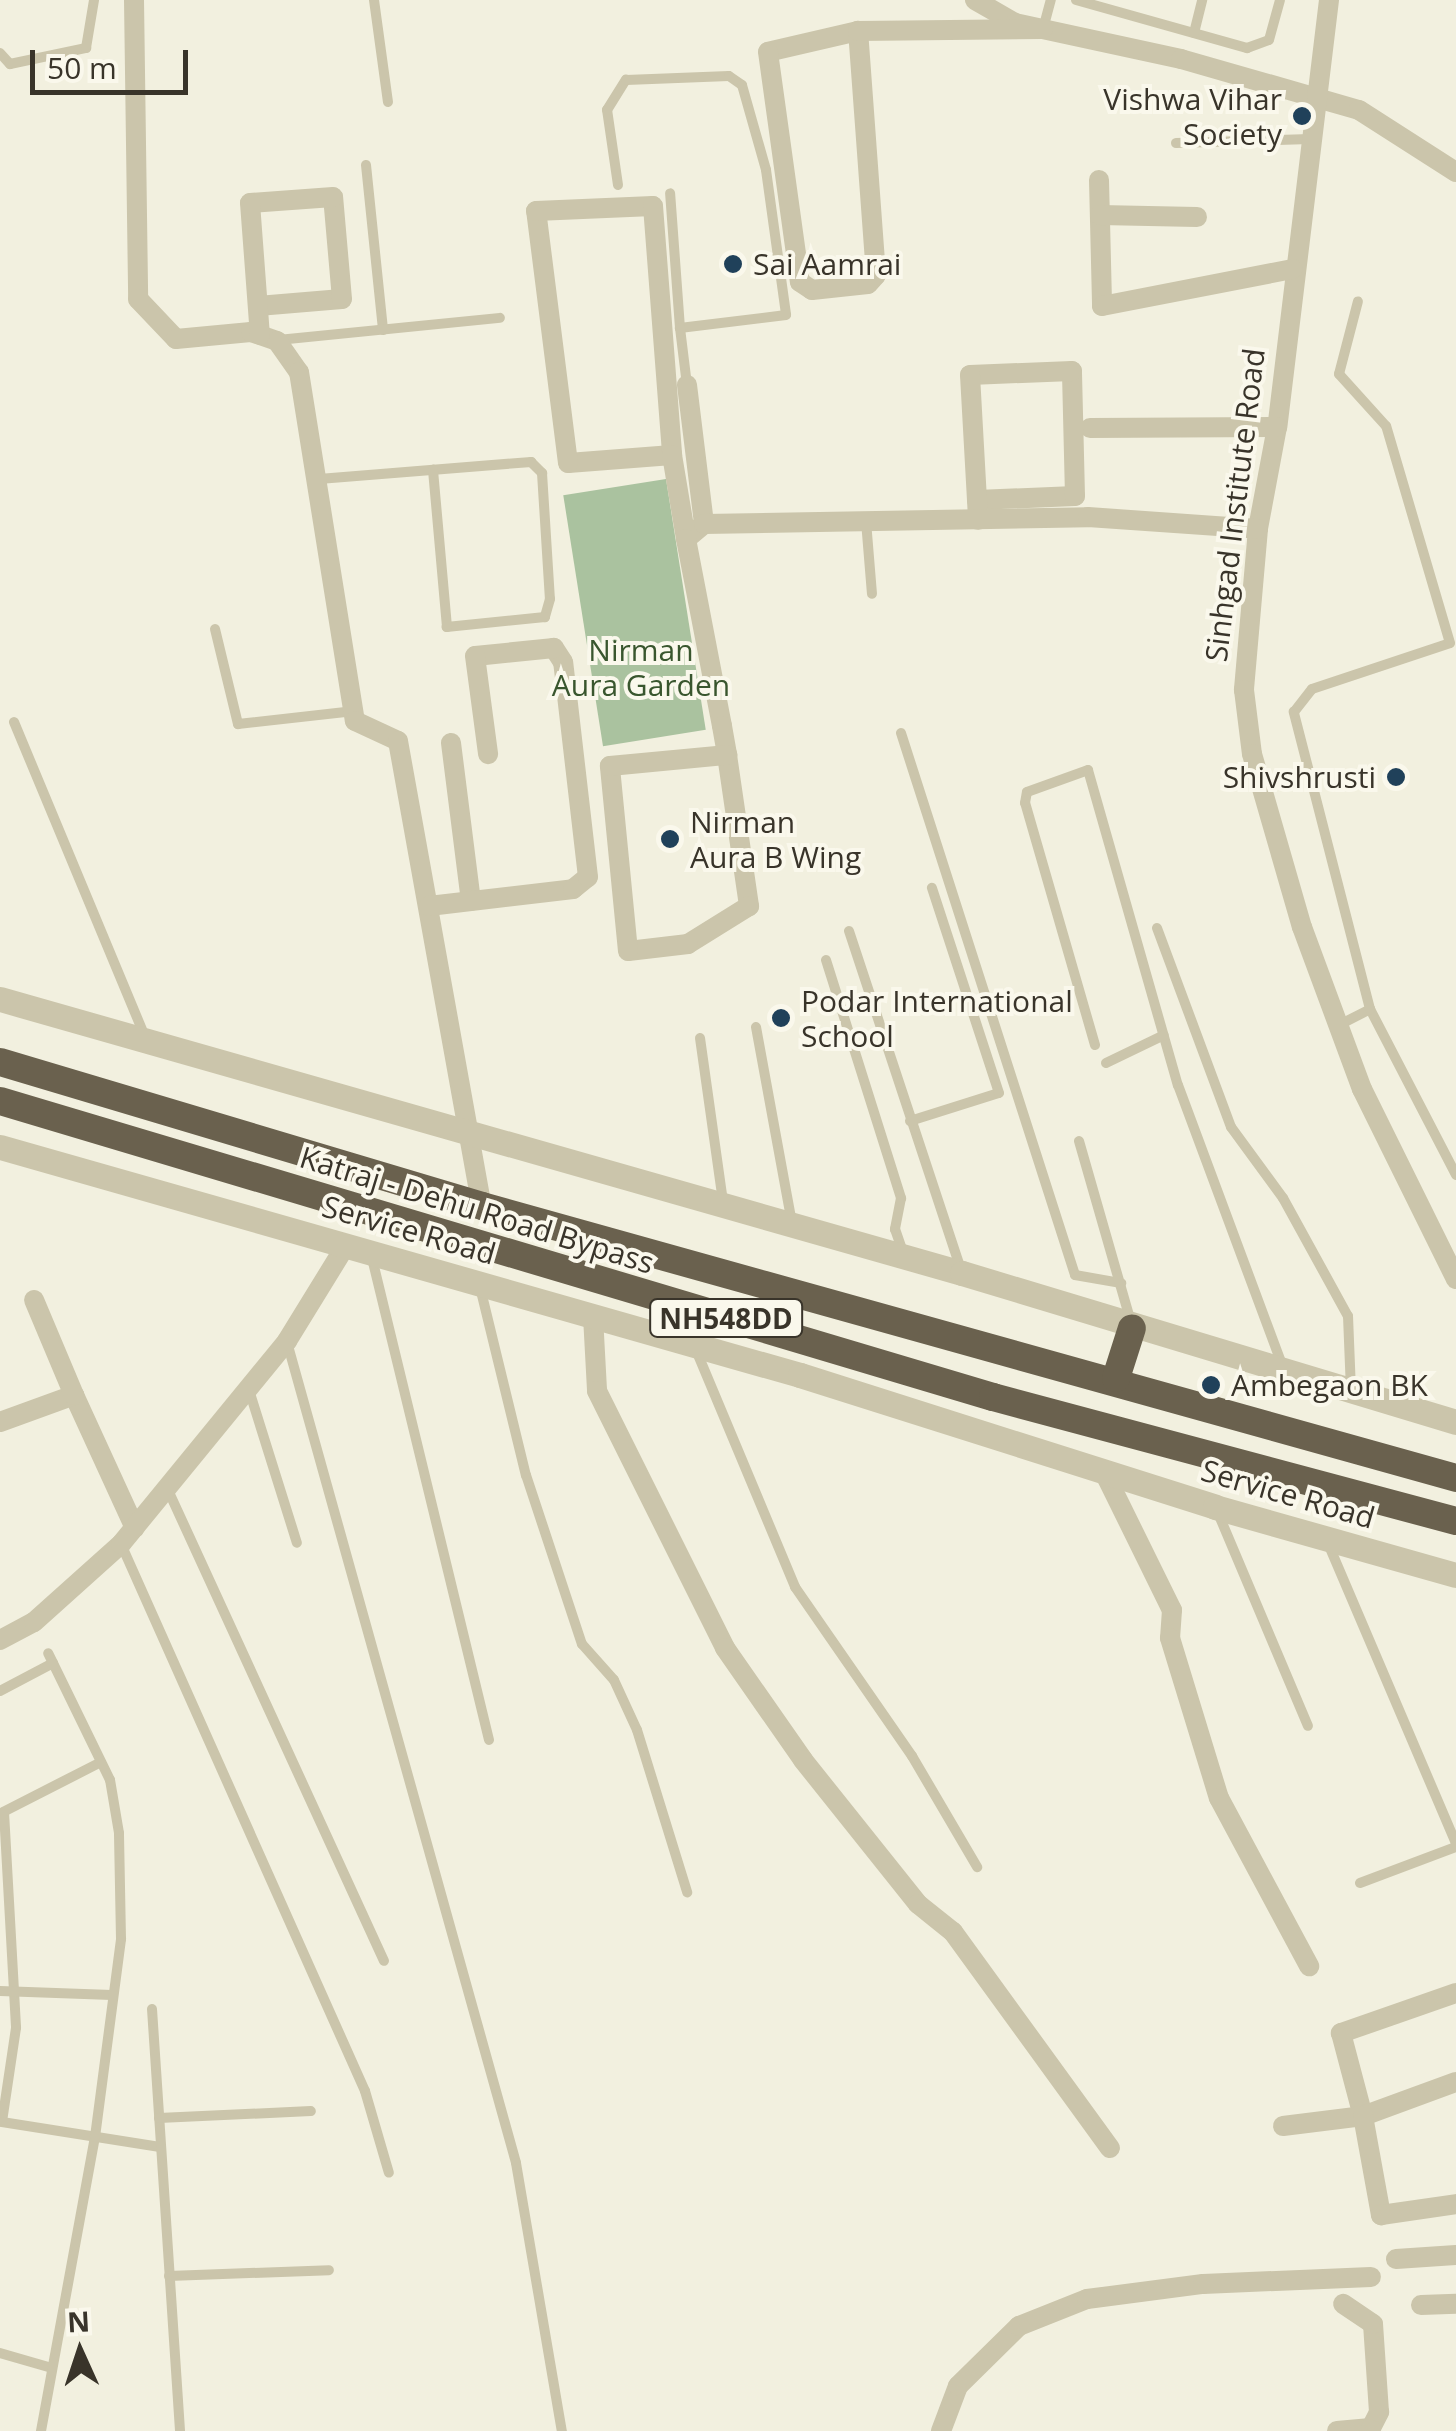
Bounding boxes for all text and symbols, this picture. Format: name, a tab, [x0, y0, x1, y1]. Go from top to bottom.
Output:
scale bar	[35, 30, 192, 92]
text: 50 m	[47, 47, 117, 88]
place label: Vishwa Vihar Society	[1103, 81, 1282, 152]
marker: Vishwa Vihar Society	[1291, 105, 1313, 127]
place label: Sai Aamrai	[753, 246, 901, 282]
marker: Sai Aamrai	[722, 253, 744, 275]
street label: Sinhgad Institute Road	[1198, 346, 1272, 664]
park label: Nirman Aura Garden	[552, 632, 730, 702]
place label: Shivshrusti	[1223, 759, 1376, 795]
marker: Shivshrusti	[1385, 766, 1407, 788]
place label: Nirman Aura B Wing	[690, 804, 861, 874]
marker: Nirman Aura B Wing	[659, 828, 681, 850]
place label: Podar International School	[801, 983, 1073, 1054]
marker: Podar International School	[770, 1007, 792, 1029]
street label: Katraj - Dehu Road Bypass	[296, 1139, 658, 1281]
street label: Service Road	[318, 1188, 500, 1272]
road number: NH548DD	[648, 1295, 804, 1341]
place label: Ambegaon BK	[1231, 1367, 1428, 1403]
marker: Ambegaon BK	[1200, 1374, 1222, 1396]
street label: Service Road	[1197, 1452, 1379, 1536]
north arrow	[30, 2301, 130, 2401]
text: N	[66, 2301, 91, 2341]

